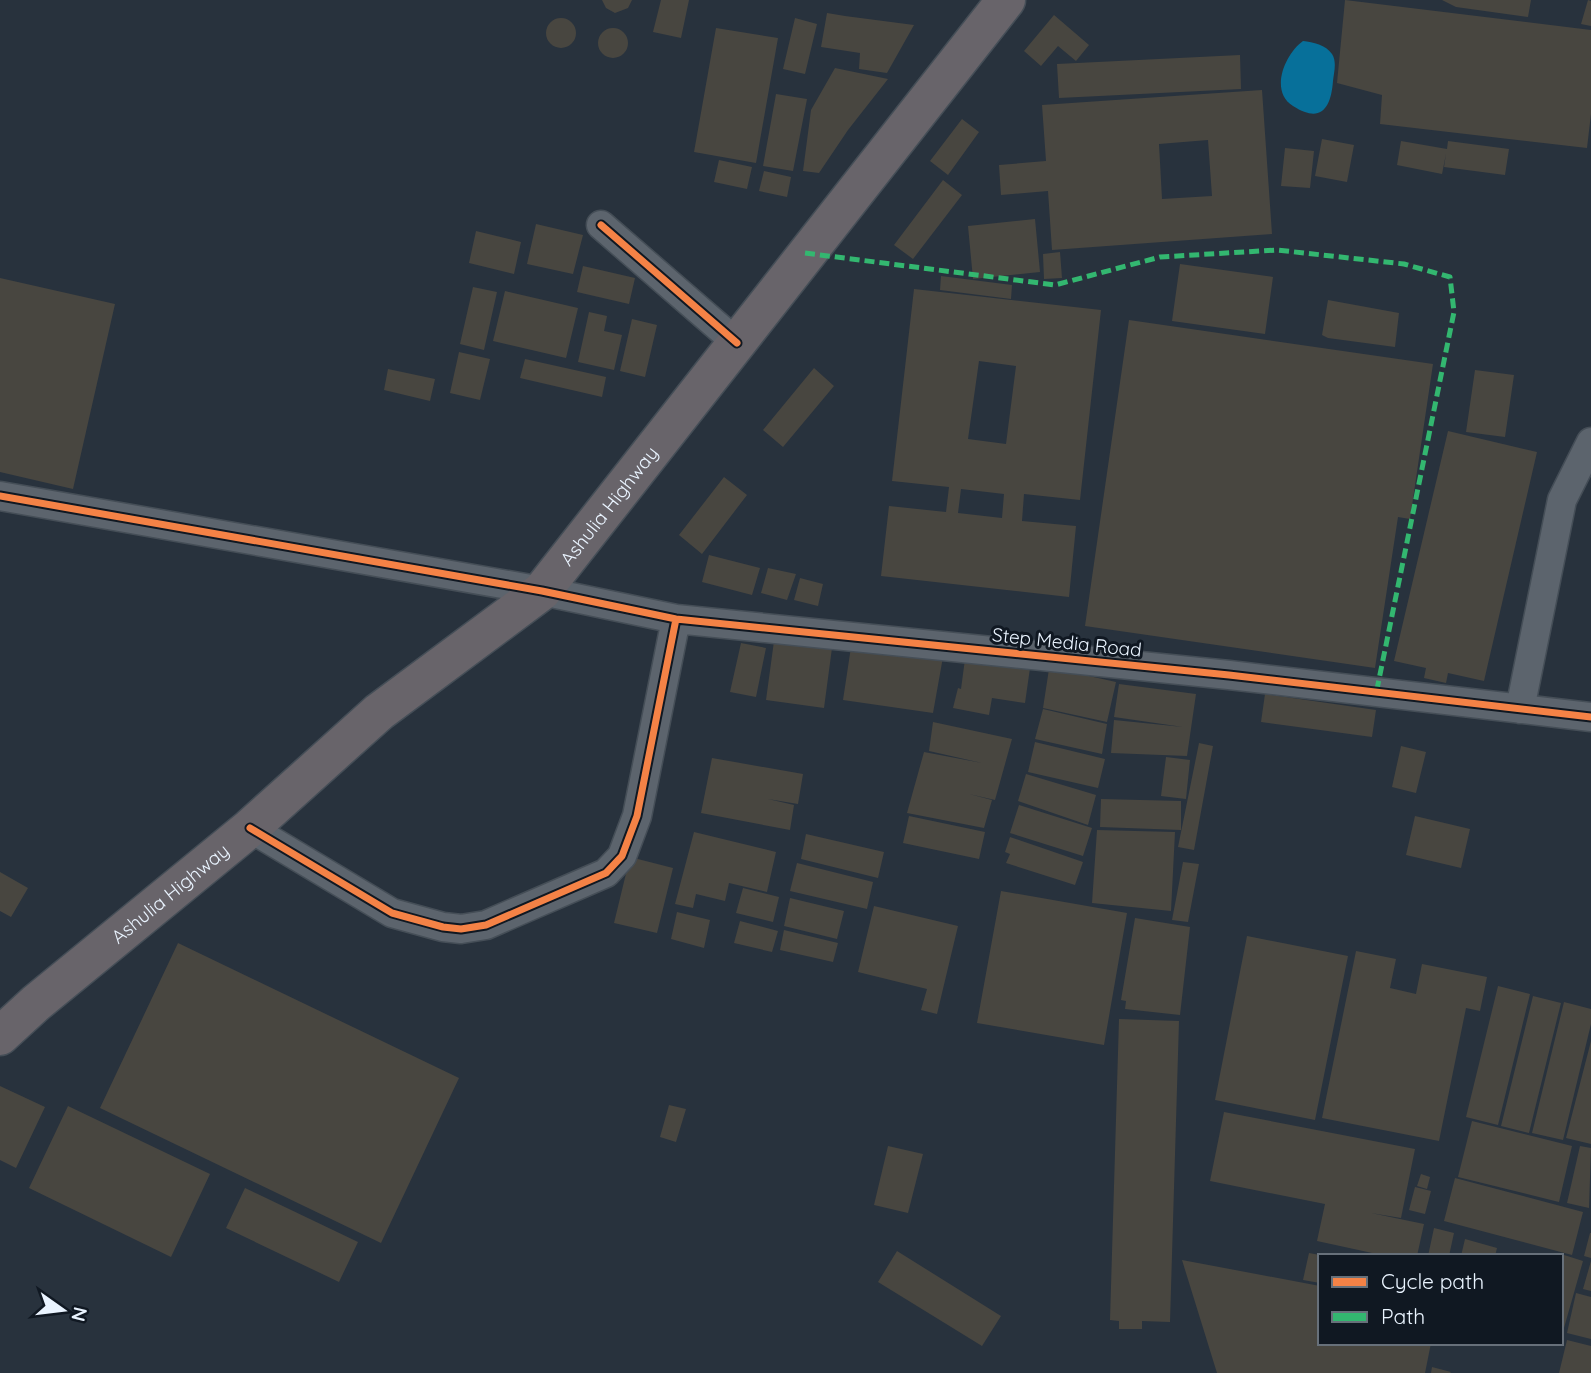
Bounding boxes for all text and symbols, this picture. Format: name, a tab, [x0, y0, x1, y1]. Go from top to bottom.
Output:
street label: Ashulia Highway	[555, 441, 663, 570]
street label: Step Media Road	[991, 622, 1143, 662]
street label: Ashulia Highway	[106, 838, 234, 949]
legend	[1318, 1254, 1563, 1345]
text: Cycle path	[1381, 1268, 1484, 1294]
north arrow	[28, 1275, 98, 1345]
text: Path	[1381, 1303, 1425, 1329]
text: N	[66, 1304, 93, 1324]

